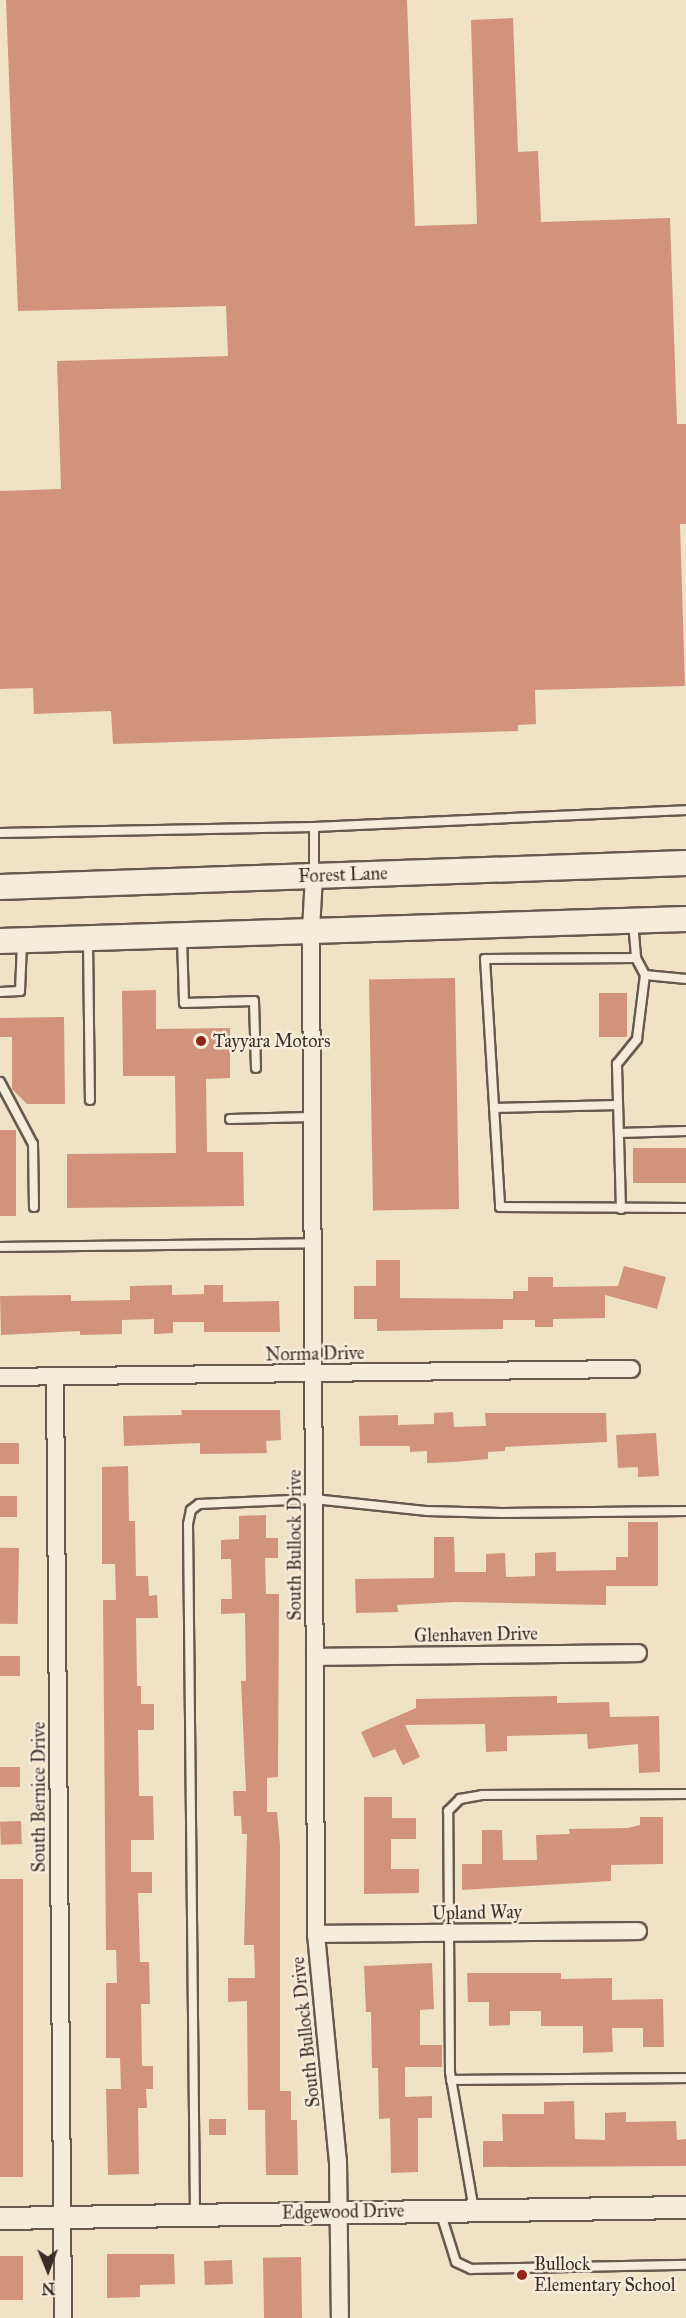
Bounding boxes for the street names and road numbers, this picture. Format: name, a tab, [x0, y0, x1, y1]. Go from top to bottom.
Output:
street label: Forest Lane	[298, 863, 388, 887]
street label: Norma Drive	[265, 1342, 365, 1366]
street label: South Bullock Drive	[284, 1469, 306, 1621]
street label: Glenhaven Drive	[414, 1623, 538, 1647]
street label: South Bernice Drive	[28, 1722, 50, 1872]
street label: Upland Way	[432, 1901, 522, 1925]
street label: South Bullock Drive	[287, 1956, 325, 2108]
street label: Edgewood Drive	[282, 2200, 404, 2224]

